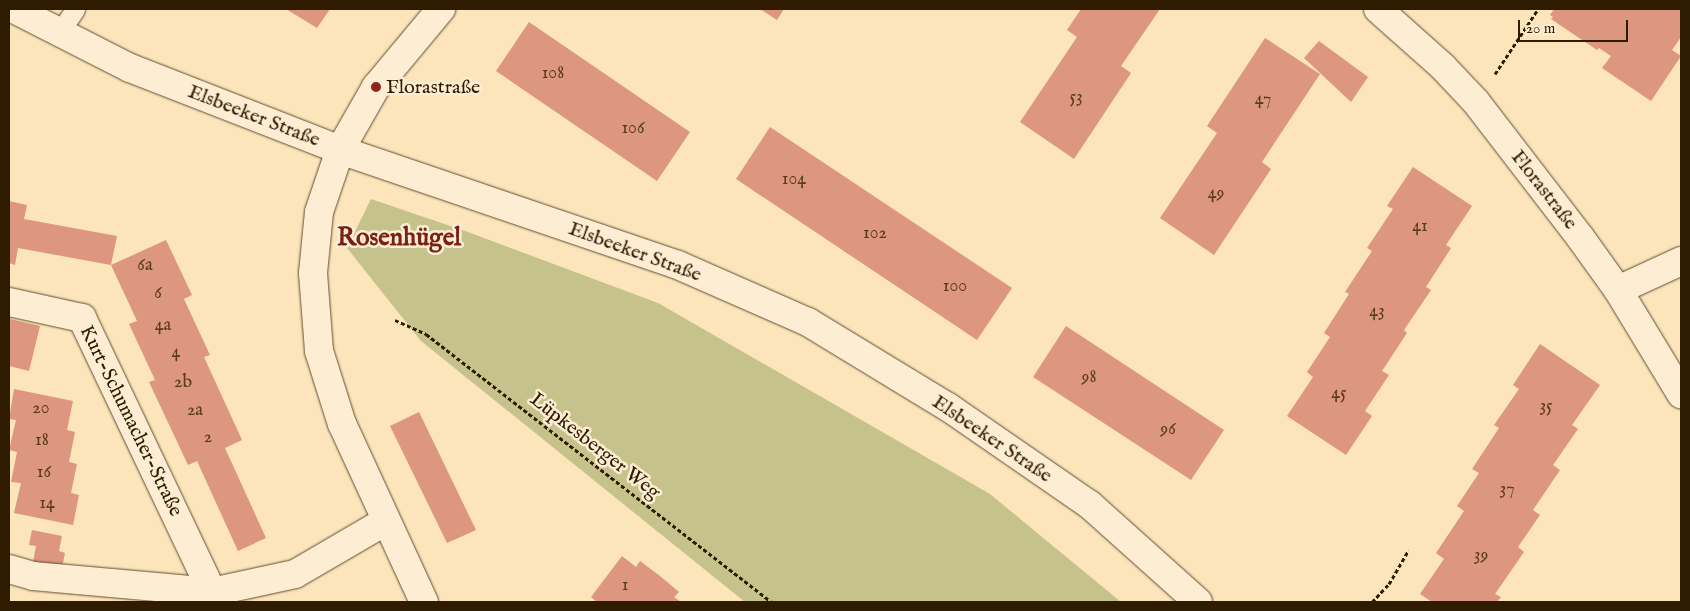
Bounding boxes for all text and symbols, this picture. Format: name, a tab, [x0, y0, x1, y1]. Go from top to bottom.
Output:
scale bar	[1520, 10, 1630, 42]
text: 20 m	[1526, 19, 1555, 38]
house number: 108	[542, 63, 564, 85]
place label: Florastraße	[386, 75, 480, 99]
street label: Elsbeeker Straße	[185, 80, 323, 152]
marker: Florastraße	[370, 81, 382, 93]
house number: 53	[1069, 87, 1083, 109]
house number: 47	[1255, 89, 1271, 111]
house number: 106	[621, 118, 645, 140]
street label: Florastraße	[1506, 146, 1582, 234]
house number: 104	[782, 169, 806, 191]
house number: 49	[1208, 183, 1224, 205]
house number: 41	[1412, 216, 1428, 238]
street label: Elsbeeker Straße	[565, 217, 705, 287]
district label: Rosenhügel	[337, 223, 461, 253]
house number: 102	[863, 223, 887, 245]
house number: 6a	[137, 255, 153, 277]
house number: 100	[943, 276, 967, 298]
house number: 6	[154, 283, 162, 305]
house number: 43	[1369, 301, 1385, 323]
house number: 4a	[155, 315, 171, 337]
street label: Kurt-Schumacher-Straße	[74, 322, 188, 520]
house number: 4	[172, 342, 180, 364]
house number: 98	[1082, 367, 1096, 389]
house number: 2b	[174, 372, 192, 394]
house number: 45	[1331, 383, 1347, 405]
street label: Lüpkesberger Weg	[525, 388, 665, 504]
street label: Elsbeeker Straße	[927, 390, 1057, 488]
house number: 35	[1539, 396, 1553, 418]
house number: 20	[32, 398, 50, 420]
house number: 2a	[187, 400, 203, 422]
house number: 96	[1160, 419, 1176, 441]
house number: 2	[204, 427, 212, 449]
house number: 18	[35, 430, 49, 452]
house number: 16	[37, 462, 51, 484]
house number: 37	[1499, 479, 1515, 501]
house number: 14	[39, 493, 55, 515]
house number: 39	[1474, 545, 1488, 567]
house number: 1	[622, 575, 628, 597]

